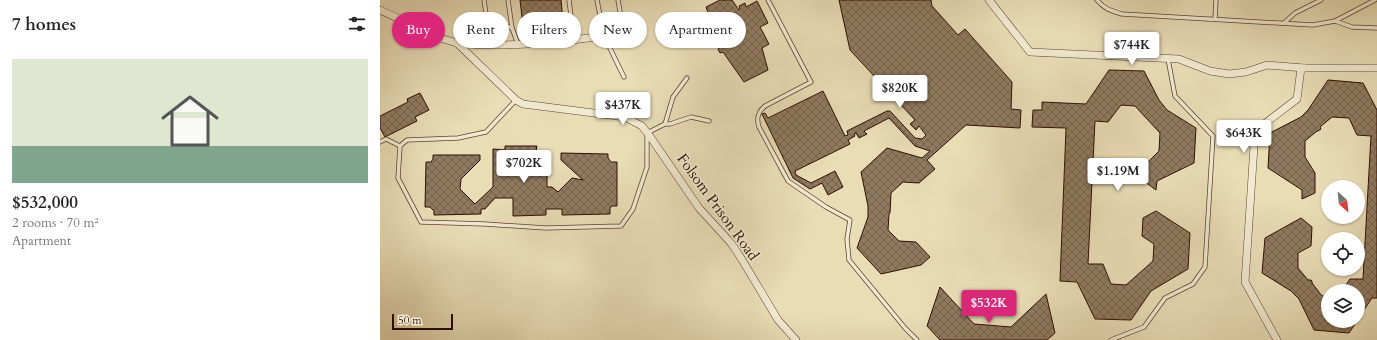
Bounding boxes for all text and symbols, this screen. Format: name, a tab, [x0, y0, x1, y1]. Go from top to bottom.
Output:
chip: Buy	[392, 12, 445, 48]
chip: Rent	[453, 12, 509, 48]
chip: Filters	[517, 12, 581, 48]
chip: New	[589, 12, 647, 48]
chip: Apartment	[655, 12, 746, 48]
text: 7 homes	[12, 13, 76, 36]
icon: filters	[346, 13, 368, 35]
pin: $744K	[1104, 32, 1160, 66]
text: $744K	[1113, 36, 1151, 54]
pin: $820K	[872, 75, 928, 109]
text: $820K	[881, 79, 919, 97]
icon: home	[154, 85, 226, 157]
pin: $437K	[595, 92, 651, 126]
text: $437K	[604, 96, 642, 114]
pin: $643K	[1216, 120, 1272, 154]
text: $643K	[1225, 124, 1263, 142]
pin: $702K	[496, 150, 552, 184]
street label: Folsom Prison Road	[672, 150, 764, 264]
text: $702K	[505, 154, 543, 172]
pin: $1.19M	[1085, 158, 1151, 192]
text: $1.19M	[1096, 162, 1140, 180]
north arrow	[1321, 180, 1365, 224]
map controls	[1321, 180, 1365, 328]
text: $532,000	[12, 191, 78, 214]
text: 2 rooms · 70 m²	[12, 214, 99, 232]
text: Apartment	[12, 232, 71, 250]
button: locate	[1321, 232, 1365, 276]
button: layers	[1321, 284, 1365, 328]
pin: $532K	[961, 290, 1017, 324]
text: $532K	[970, 294, 1008, 312]
scale bar	[392, 312, 453, 331]
text: 50 m	[398, 313, 422, 328]

